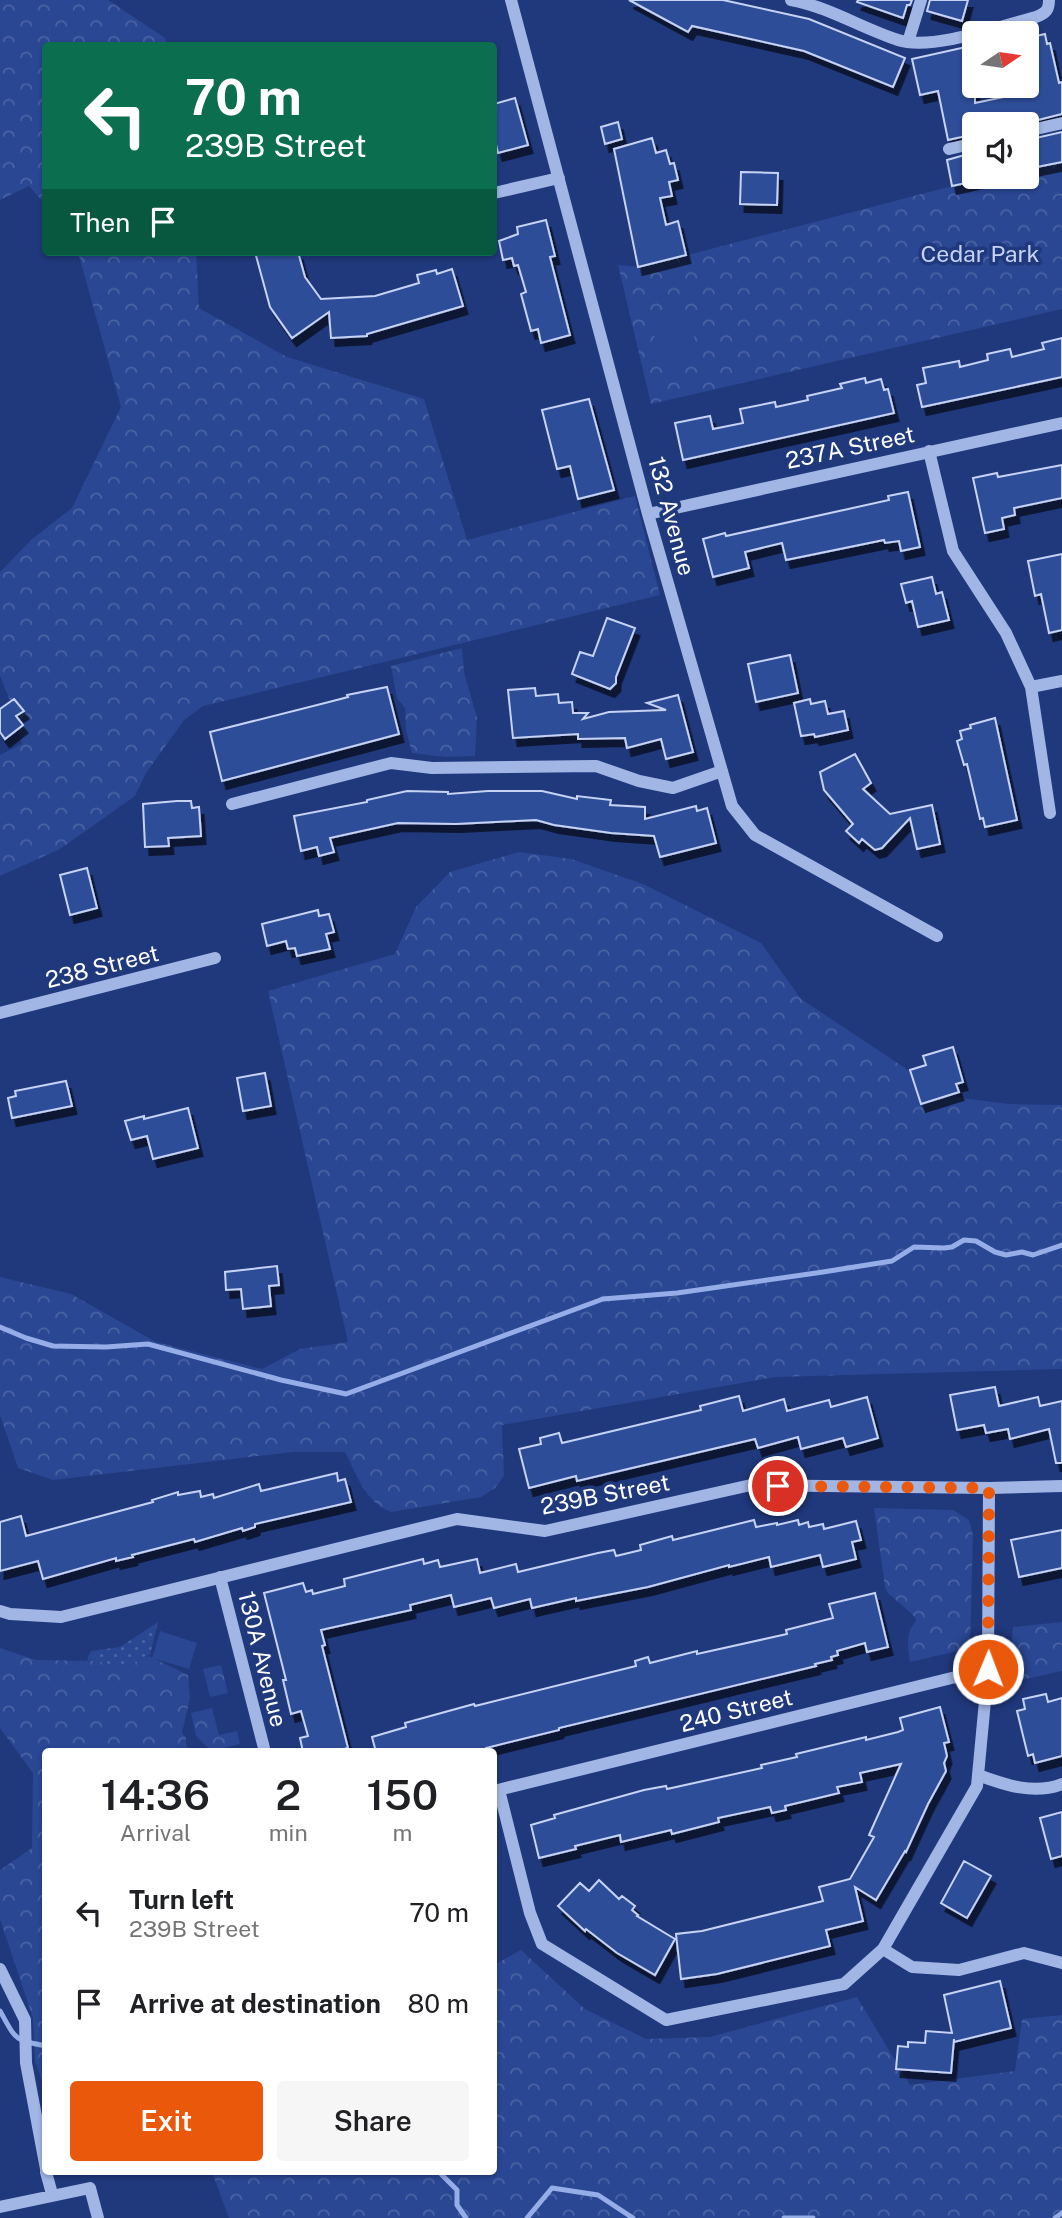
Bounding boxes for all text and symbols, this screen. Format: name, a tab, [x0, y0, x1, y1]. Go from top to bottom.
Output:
north arrow	[962, 21, 1040, 98]
map controls	[962, 21, 1039, 189]
text: 70 m	[185, 68, 302, 126]
icon: left	[70, 70, 161, 161]
button: sound	[962, 112, 1039, 189]
text: 239B Street	[185, 127, 367, 164]
icon: arrive	[144, 203, 182, 241]
text: Then	[70, 207, 130, 238]
park label: Cedar Park	[921, 240, 1040, 267]
street label: 237A Street	[783, 420, 917, 474]
street label: 132 Avenue	[643, 454, 701, 578]
street label: 238 Street	[43, 939, 161, 993]
pin	[748, 1456, 808, 1516]
icon: arrive	[759, 1467, 797, 1505]
street label: 239B Street	[538, 1468, 672, 1520]
street label: 130A Avenue	[233, 1588, 293, 1730]
position arrow	[951, 1632, 1025, 1706]
street label: 240 Street	[677, 1683, 795, 1737]
text: 14:36	[101, 1770, 210, 1819]
text: 2	[275, 1770, 301, 1819]
text: 150	[367, 1770, 438, 1819]
text: Arrival	[120, 1819, 191, 1846]
text: min	[269, 1819, 308, 1846]
text: m	[392, 1819, 412, 1846]
text: Turn left	[129, 1884, 234, 1915]
icon: left	[70, 1894, 108, 1932]
text: 70 m	[409, 1897, 469, 1928]
text: 239B Street	[129, 1915, 260, 1942]
icon: arrive	[70, 1985, 108, 2023]
text: Arrive at destination	[129, 1988, 381, 2019]
text: 80 m	[408, 1988, 469, 2019]
button: Exit	[70, 2081, 263, 2161]
button: Share	[277, 2081, 469, 2161]

